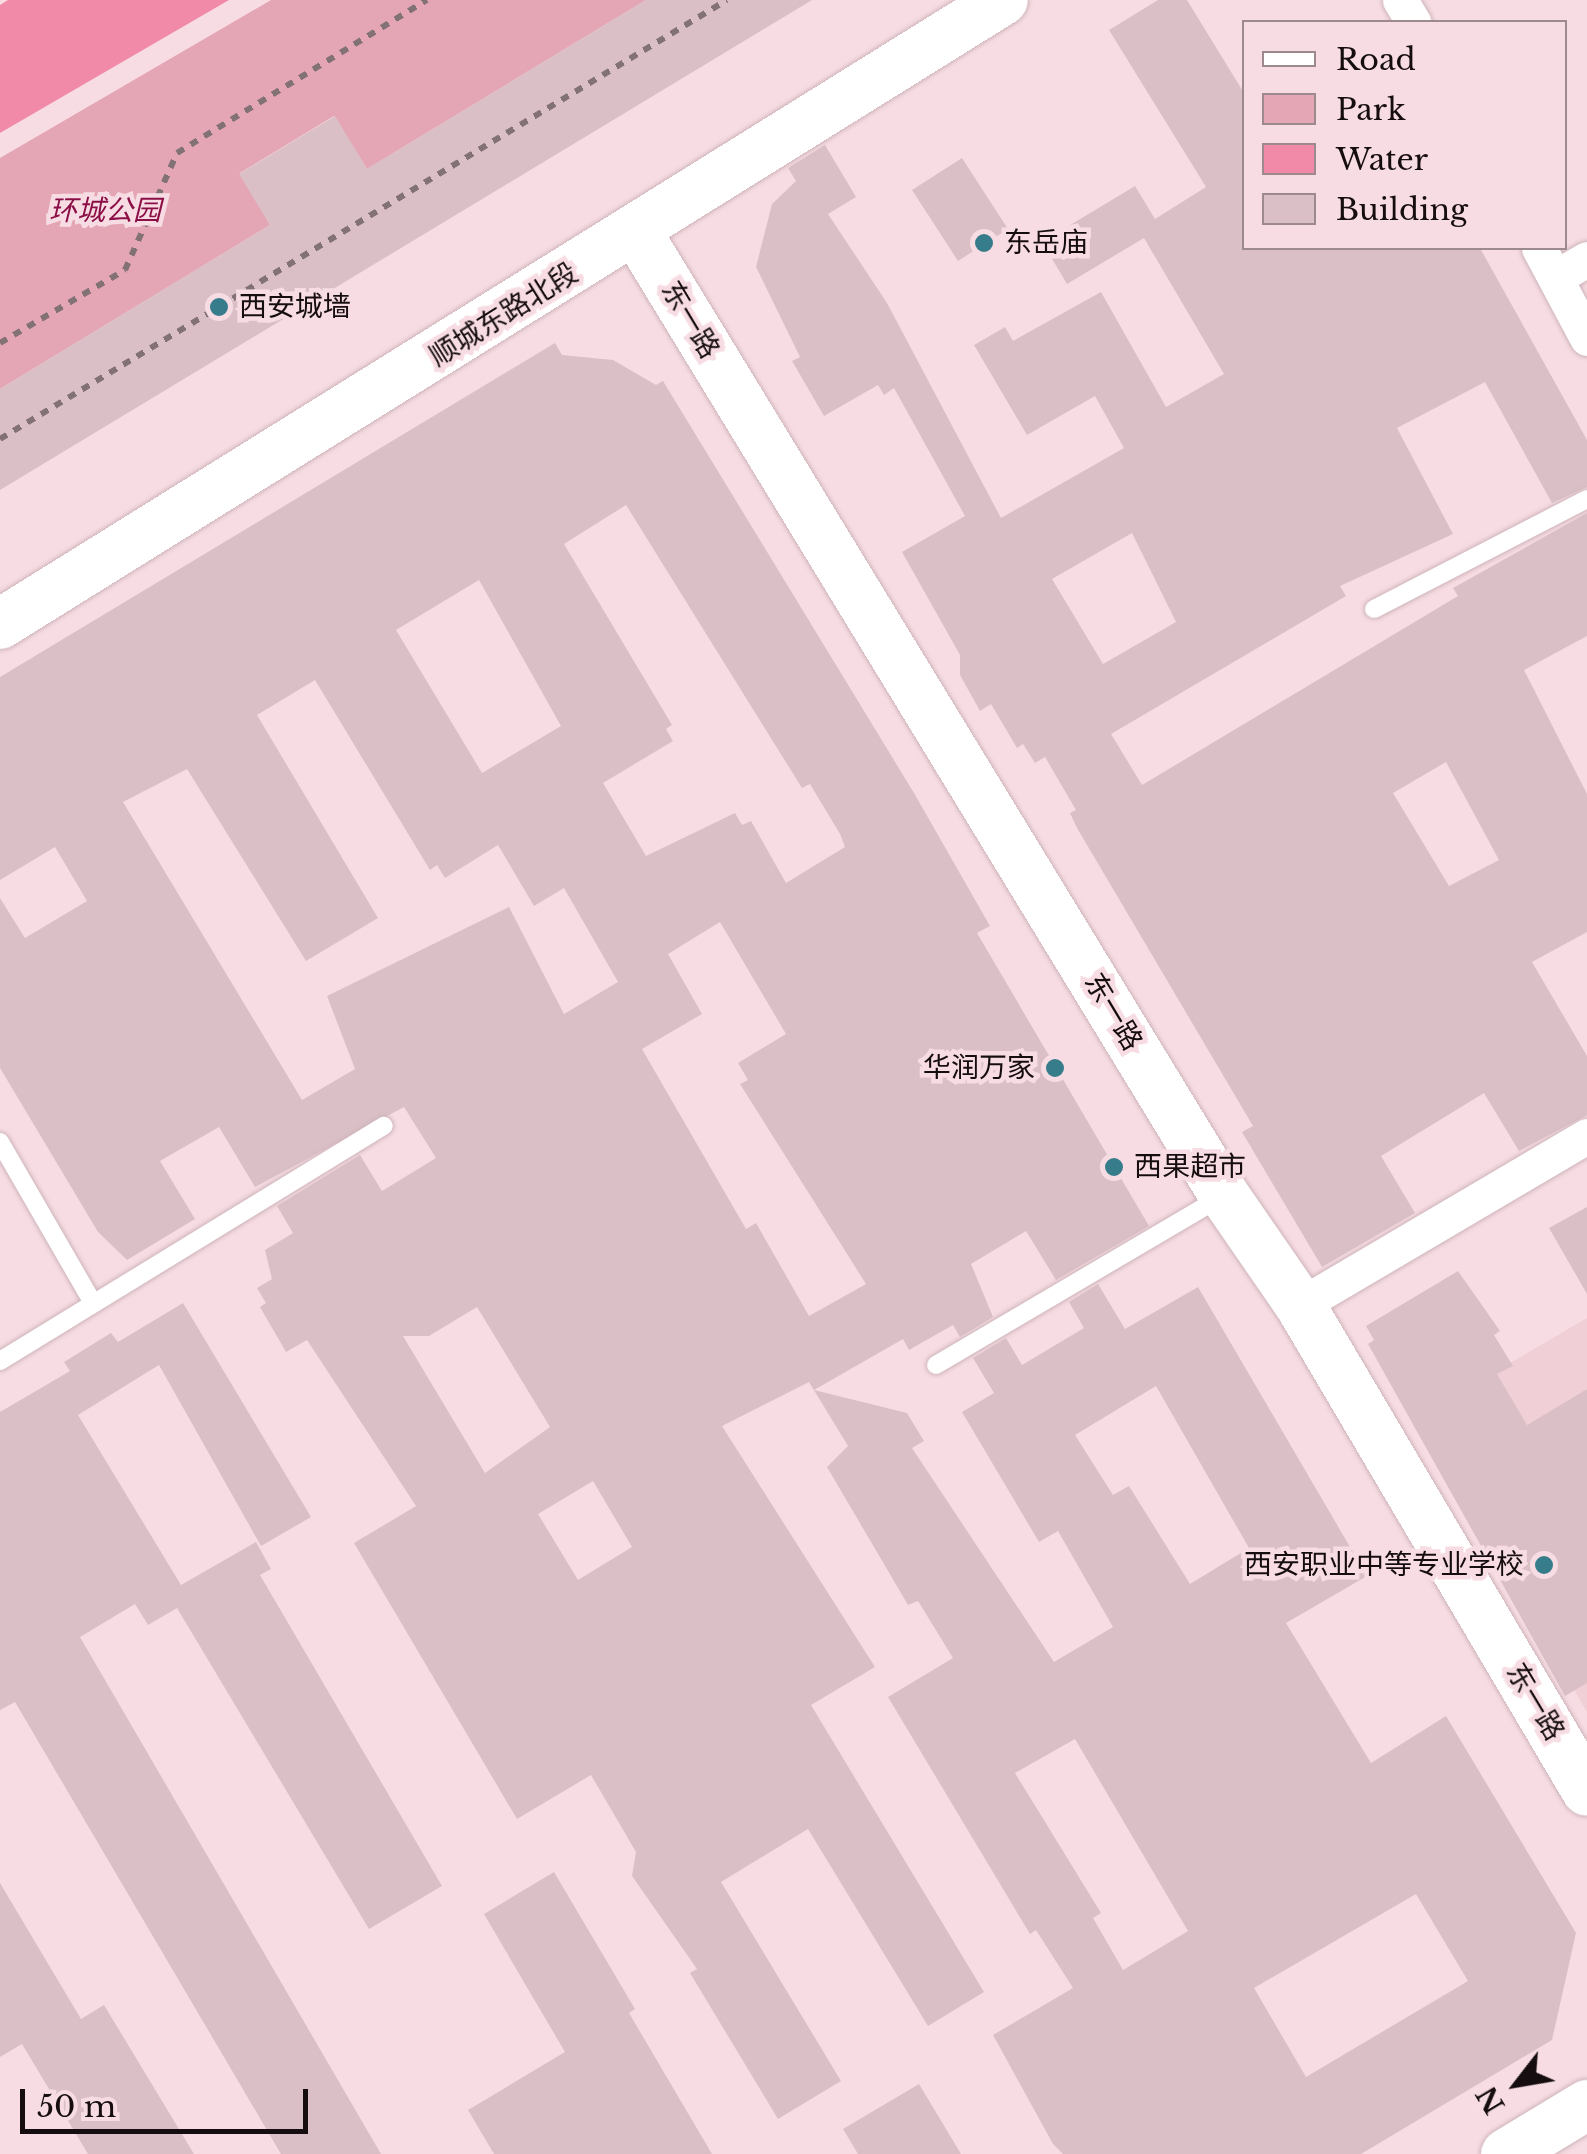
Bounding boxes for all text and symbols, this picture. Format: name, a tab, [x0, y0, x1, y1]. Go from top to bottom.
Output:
legend	[1242, 20, 1567, 250]
text: Road	[1336, 41, 1416, 78]
text: Park	[1336, 91, 1406, 128]
text: Water	[1336, 141, 1428, 178]
text: Building	[1336, 191, 1468, 228]
park label: 环城公园	[49, 194, 161, 228]
place label: 东岳庙	[1004, 226, 1088, 260]
marker: 东岳庙	[973, 232, 995, 254]
street label: 顺城东路北段	[424, 256, 584, 374]
street label: 东一路	[654, 275, 726, 365]
place label: 西安城墙	[239, 290, 351, 324]
marker: 西安城墙	[208, 296, 230, 318]
street label: 东一路	[1077, 967, 1149, 1057]
place label: 华润万家	[923, 1051, 1035, 1085]
marker: 华润万家	[1044, 1057, 1066, 1079]
place label: 西果超市	[1134, 1150, 1246, 1184]
marker: 西果超市	[1103, 1156, 1125, 1178]
place label: 西安职业中等专业学校	[1244, 1548, 1524, 1582]
marker: 西安职业中等专业学校	[1533, 1554, 1555, 1576]
street label: 东一路	[1499, 1657, 1571, 1747]
north arrow	[1467, 2034, 1567, 2134]
scale bar	[25, 2069, 312, 2131]
text: N	[1469, 2079, 1513, 2120]
text: 50 m	[37, 2088, 116, 2125]

